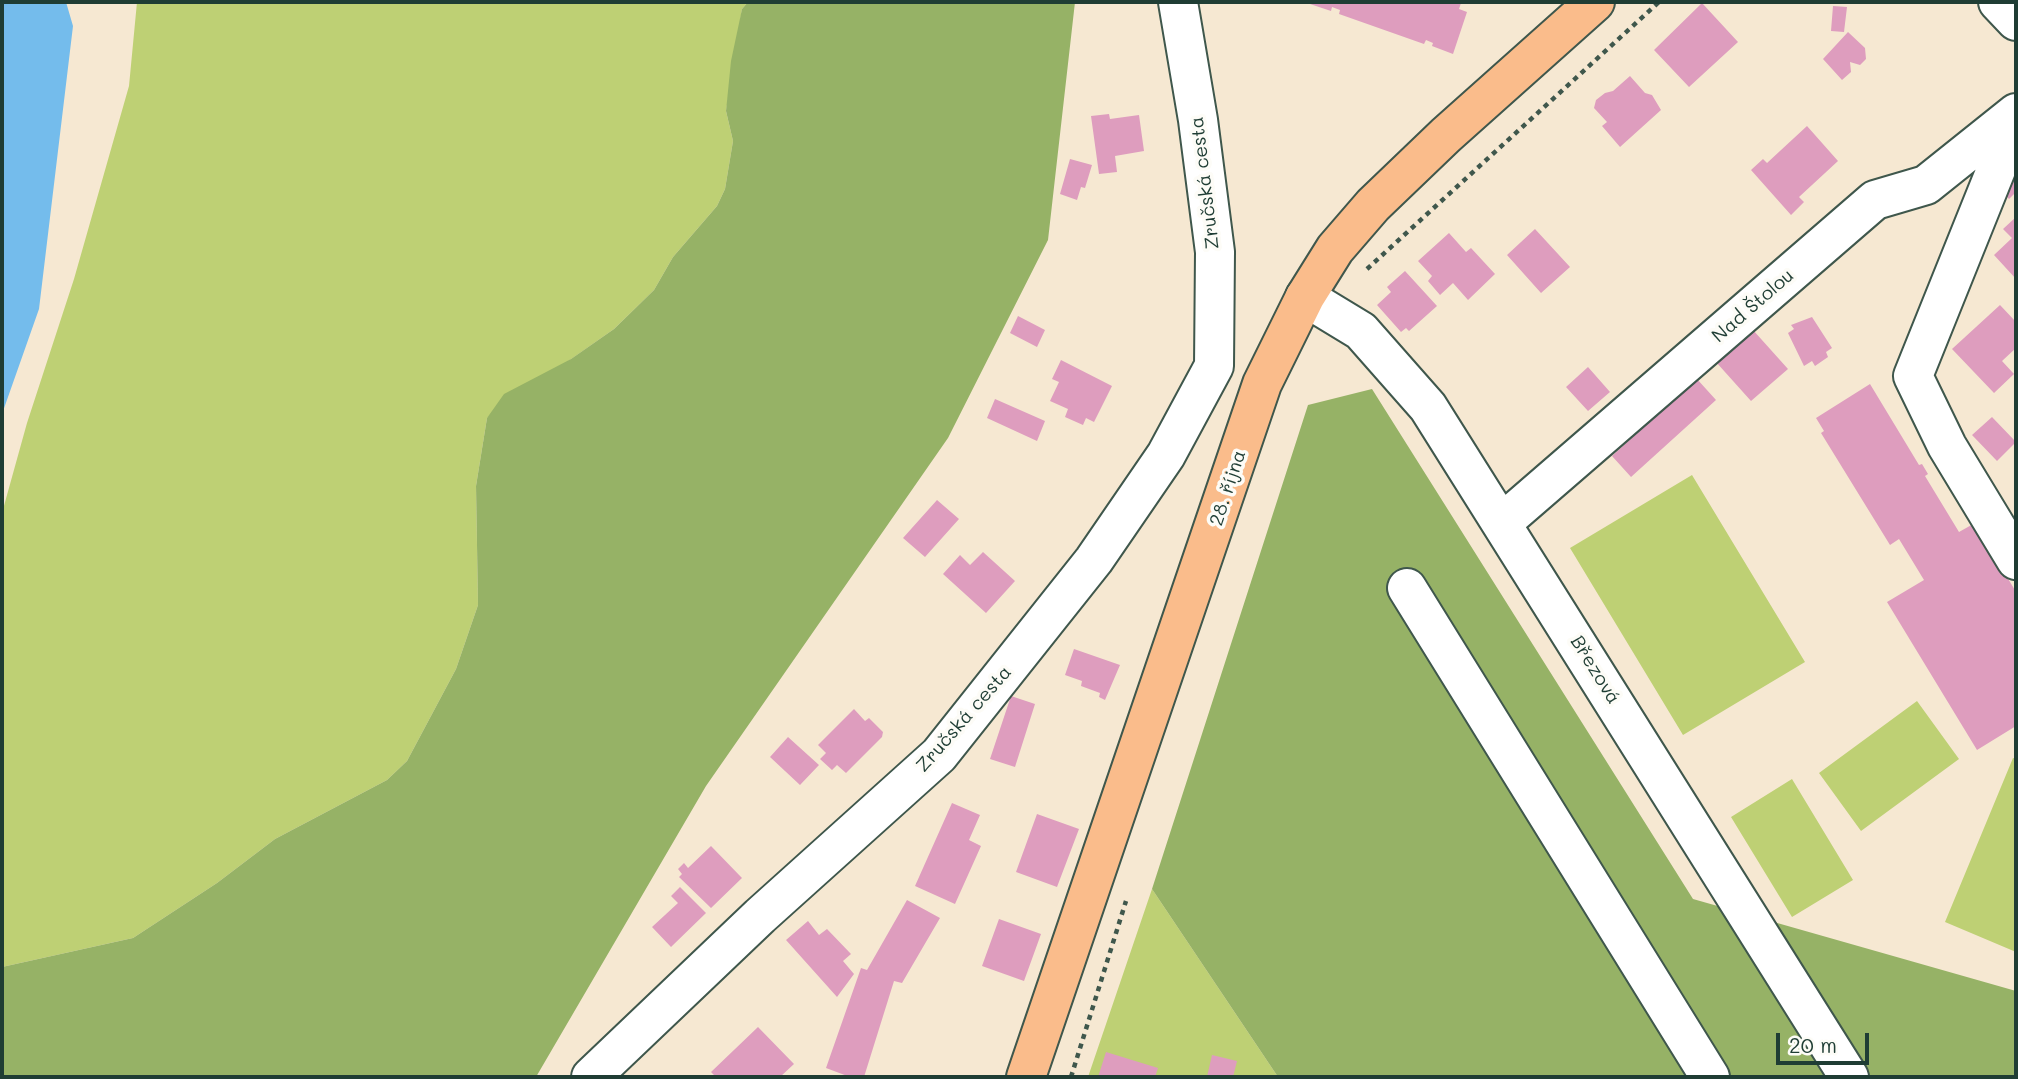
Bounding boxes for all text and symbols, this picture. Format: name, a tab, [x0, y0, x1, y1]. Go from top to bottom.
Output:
street label: Zručská cesta	[1186, 115, 1224, 251]
street label: Nad Štolou	[1708, 264, 1798, 348]
street label: 28. října	[1205, 447, 1251, 529]
street label: Březová	[1565, 632, 1625, 708]
street label: Zručská cesta	[912, 661, 1016, 777]
scale bar	[1780, 1020, 1873, 1064]
text: 20 m	[1789, 1031, 1837, 1058]

